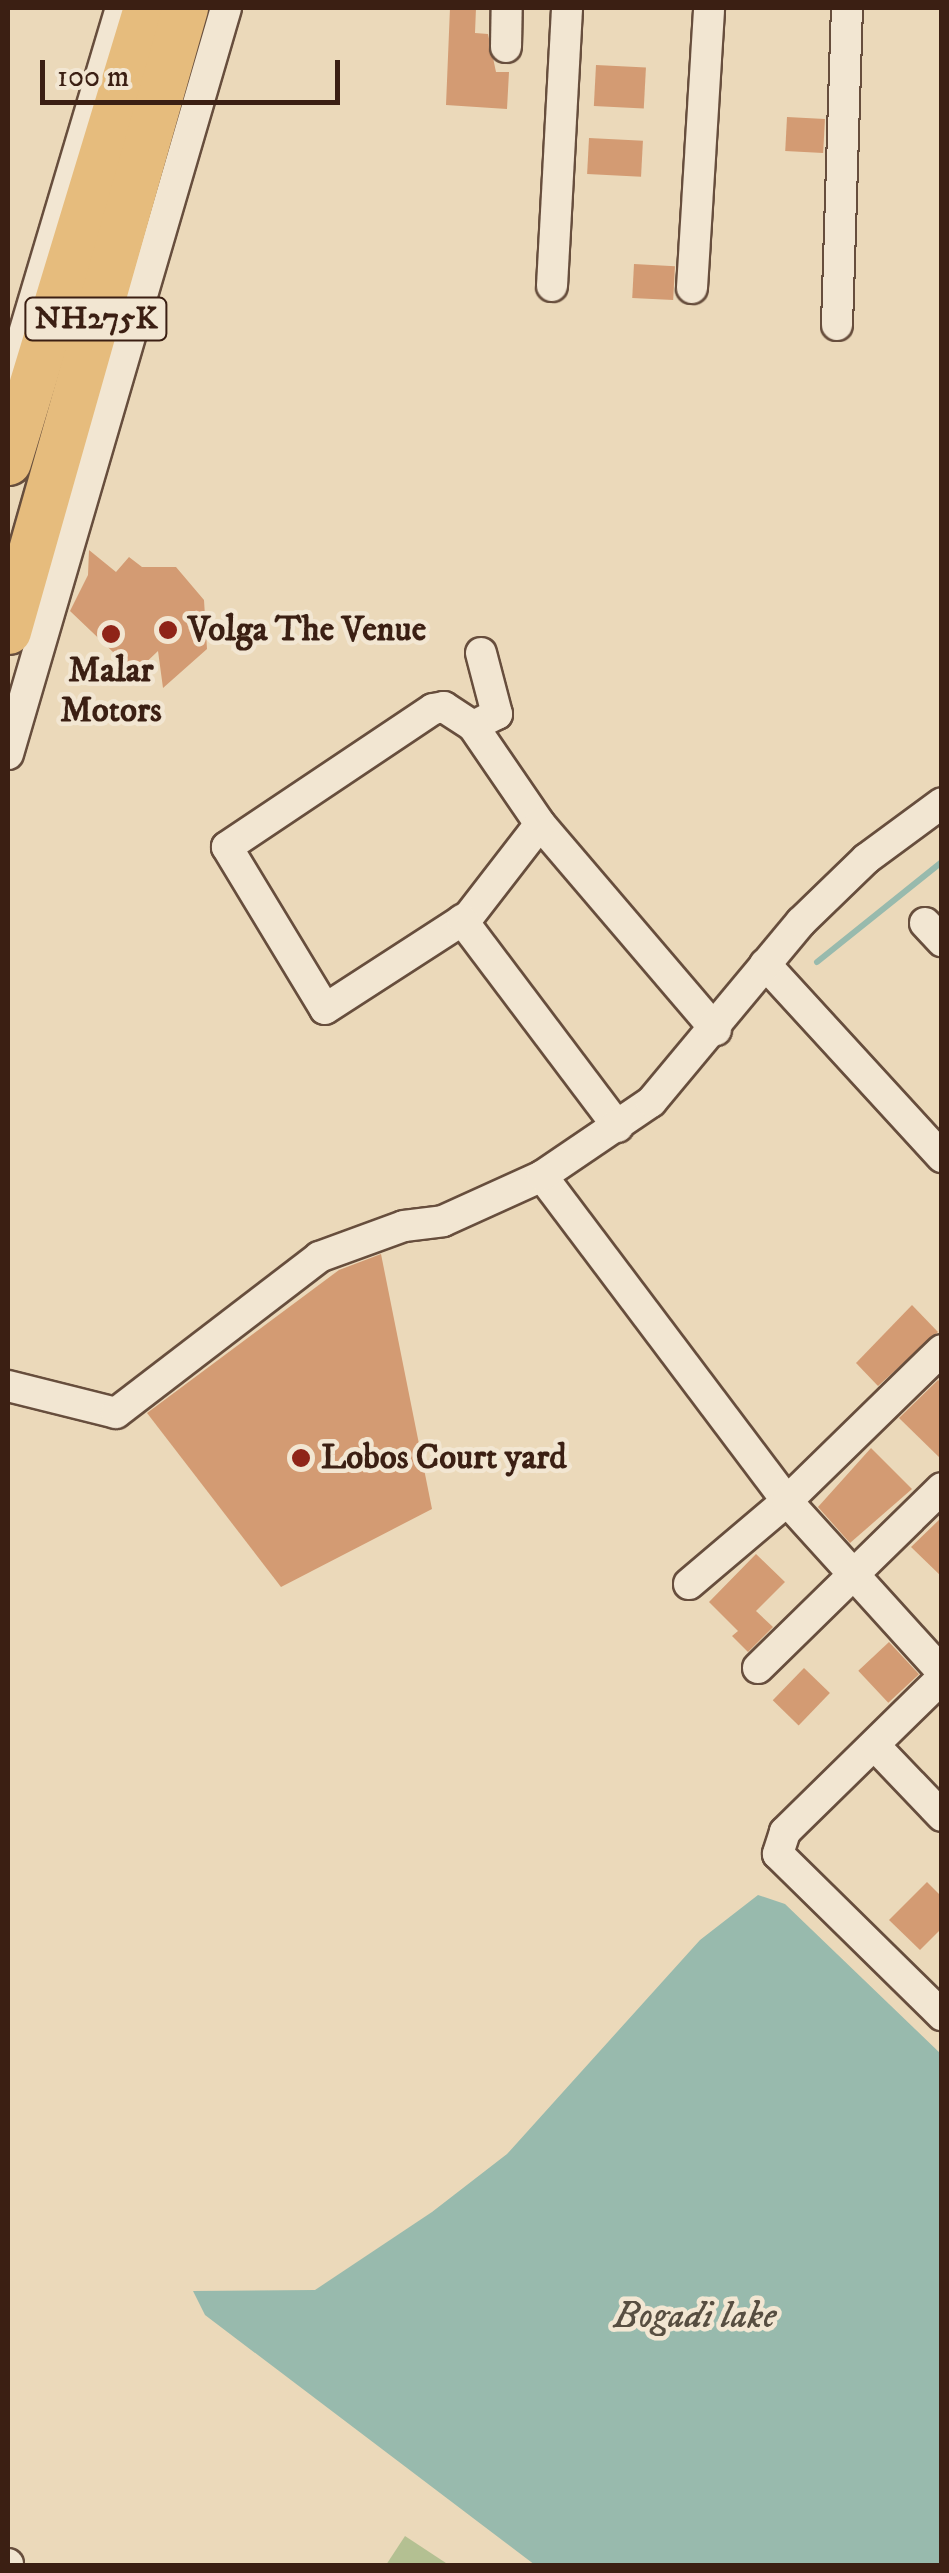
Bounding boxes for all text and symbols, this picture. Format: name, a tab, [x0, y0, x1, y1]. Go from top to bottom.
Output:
scale bar	[45, 40, 345, 102]
text: 100 m	[57, 59, 129, 96]
road number: NH275K	[23, 292, 168, 346]
place label: Volga The Venue	[188, 609, 426, 651]
marker: Volga The Venue	[157, 619, 179, 641]
marker: Malar Motors	[100, 623, 122, 645]
place label: Malar Motors	[60, 650, 162, 732]
place label: Lobos Court yard	[321, 1437, 567, 1479]
marker: Lobos Court yard	[290, 1447, 312, 1469]
water label: Bogadi lake	[614, 2294, 776, 2340]

